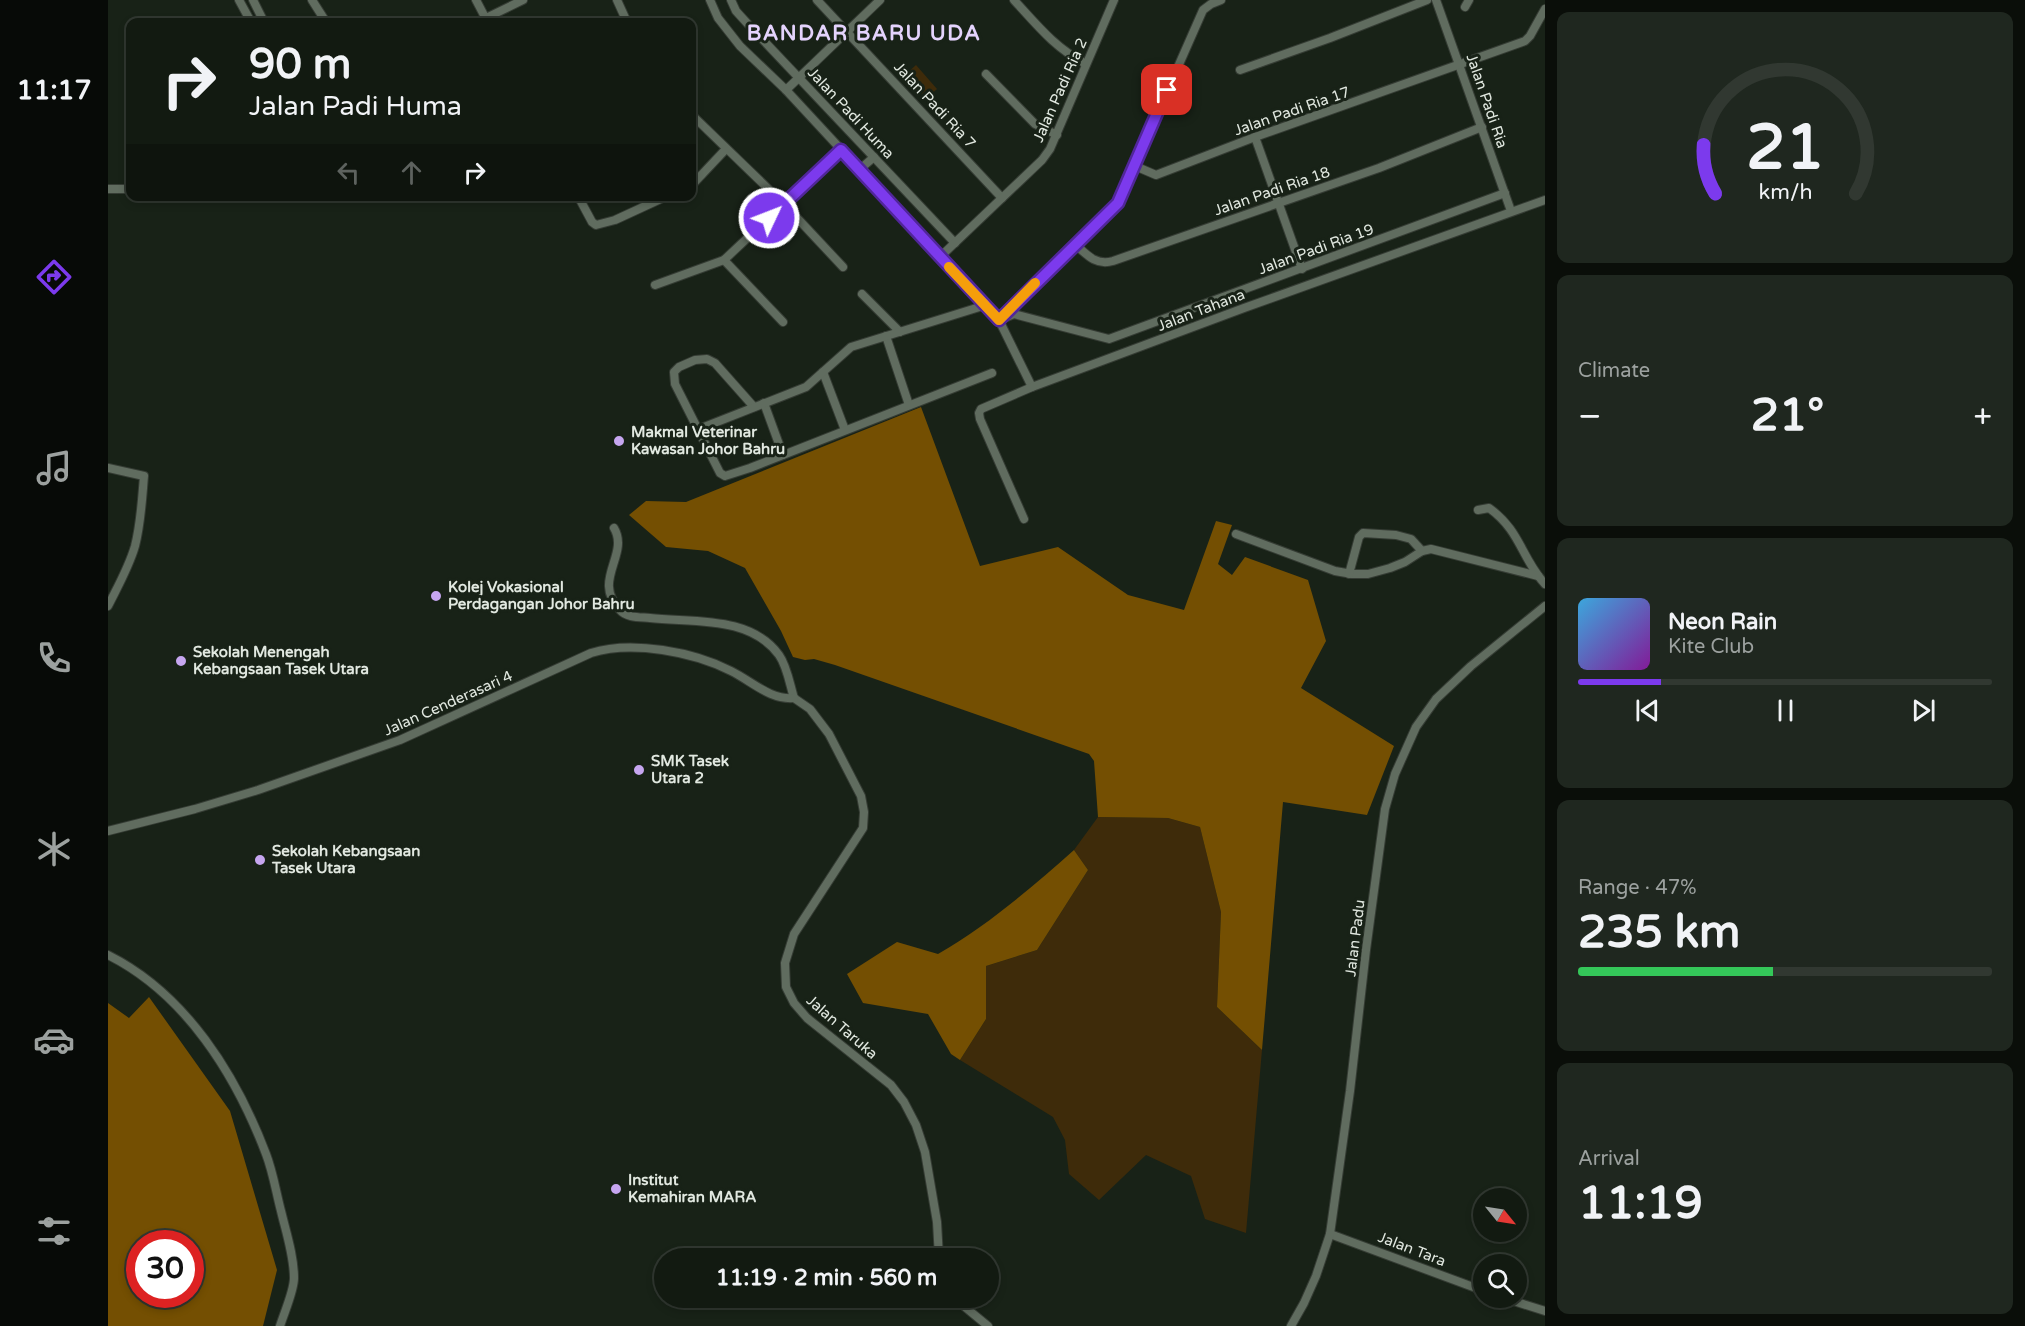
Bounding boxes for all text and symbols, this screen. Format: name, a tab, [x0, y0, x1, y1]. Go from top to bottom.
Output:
district label: BANDAR BARU UDA	[747, 21, 981, 46]
street label: Jalan Padi Ria 2	[1029, 35, 1091, 145]
text: 90 m	[249, 39, 351, 90]
icon: right	[150, 42, 228, 120]
street label: Jalan Padi Ria	[1462, 51, 1512, 151]
street label: Jalan Padi Ria 7	[890, 58, 980, 152]
street label: Jalan Padi Huma	[804, 64, 898, 162]
pin	[1141, 64, 1192, 115]
icon: arrive	[1150, 73, 1183, 106]
text: 11:17	[17, 74, 91, 107]
street label: Jalan Padi Ria 17	[1232, 83, 1352, 139]
text: Jalan Padi Huma	[249, 90, 462, 123]
text: 21	[1746, 112, 1824, 187]
icon: left	[332, 156, 365, 189]
icon: ahead	[395, 156, 428, 189]
icon: right	[458, 156, 491, 189]
street label: Jalan Padi Ria 18	[1212, 163, 1332, 219]
text: km/h	[1758, 180, 1812, 206]
position arrow	[737, 186, 801, 250]
street label: Jalan Padi Ria 19	[1256, 220, 1376, 278]
icon: directions	[33, 256, 75, 298]
street label: Jalan Tahana	[1155, 285, 1247, 335]
text: Climate	[1578, 359, 1650, 383]
text: 21°	[1751, 389, 1824, 443]
text: −	[1578, 397, 1602, 436]
text: +	[1973, 397, 1992, 436]
place label: Makmal Veterinar Kawasan Johor Bahru	[631, 423, 785, 458]
marker: Makmal Veterinar Kawasan Johor Bahru	[612, 434, 626, 448]
icon: music	[33, 447, 75, 489]
place label: Kolej Vokasional Perdagangan Johor Bahru	[448, 578, 635, 614]
marker: Kolej Vokasional Perdagangan Johor Bahru	[429, 589, 443, 603]
text: Neon Rain	[1668, 609, 1777, 635]
text: Kite Club	[1668, 635, 1754, 659]
icon: phone	[33, 637, 75, 679]
place label: Sekolah Menengah Kebangsaan Tasek Utara	[193, 643, 369, 679]
marker: Sekolah Menengah Kebangsaan Tasek Utara	[174, 654, 188, 668]
street label: Jalan Cenderasari 4	[381, 667, 515, 739]
icon: previous	[1631, 694, 1664, 727]
icon: pause	[1769, 694, 1802, 727]
icon: next	[1907, 694, 1940, 727]
place label: SMK Tasek Utara 2	[651, 752, 729, 787]
marker: SMK Tasek Utara 2	[632, 763, 646, 777]
icon: climate	[33, 828, 75, 870]
place label: Sekolah Kebangsaan Tasek Utara	[271, 842, 420, 877]
marker: Sekolah Kebangsaan Tasek Utara	[253, 853, 267, 867]
text: Range · 47%	[1578, 876, 1697, 900]
street label: Jalan Padu	[1341, 899, 1369, 977]
text: 235 km	[1578, 906, 1740, 960]
street label: Jalan Taruka	[803, 991, 881, 1063]
icon: car	[33, 1019, 75, 1061]
text: Arrival	[1578, 1147, 1640, 1171]
place label: Institut Kemahiran MARA	[628, 1171, 756, 1206]
text: 11:19	[1578, 1177, 1703, 1231]
marker: Institut Kemahiran MARA	[609, 1182, 623, 1196]
north arrow	[1473, 1188, 1527, 1242]
map controls	[1473, 1188, 1527, 1308]
icon: filters	[33, 1210, 75, 1252]
street label: Jalan Tara	[1376, 1228, 1448, 1270]
speed limit sign: 30	[126, 1230, 204, 1308]
button: search	[1473, 1254, 1527, 1308]
text: 11:19 · 2 min · 560 m	[716, 1265, 937, 1291]

